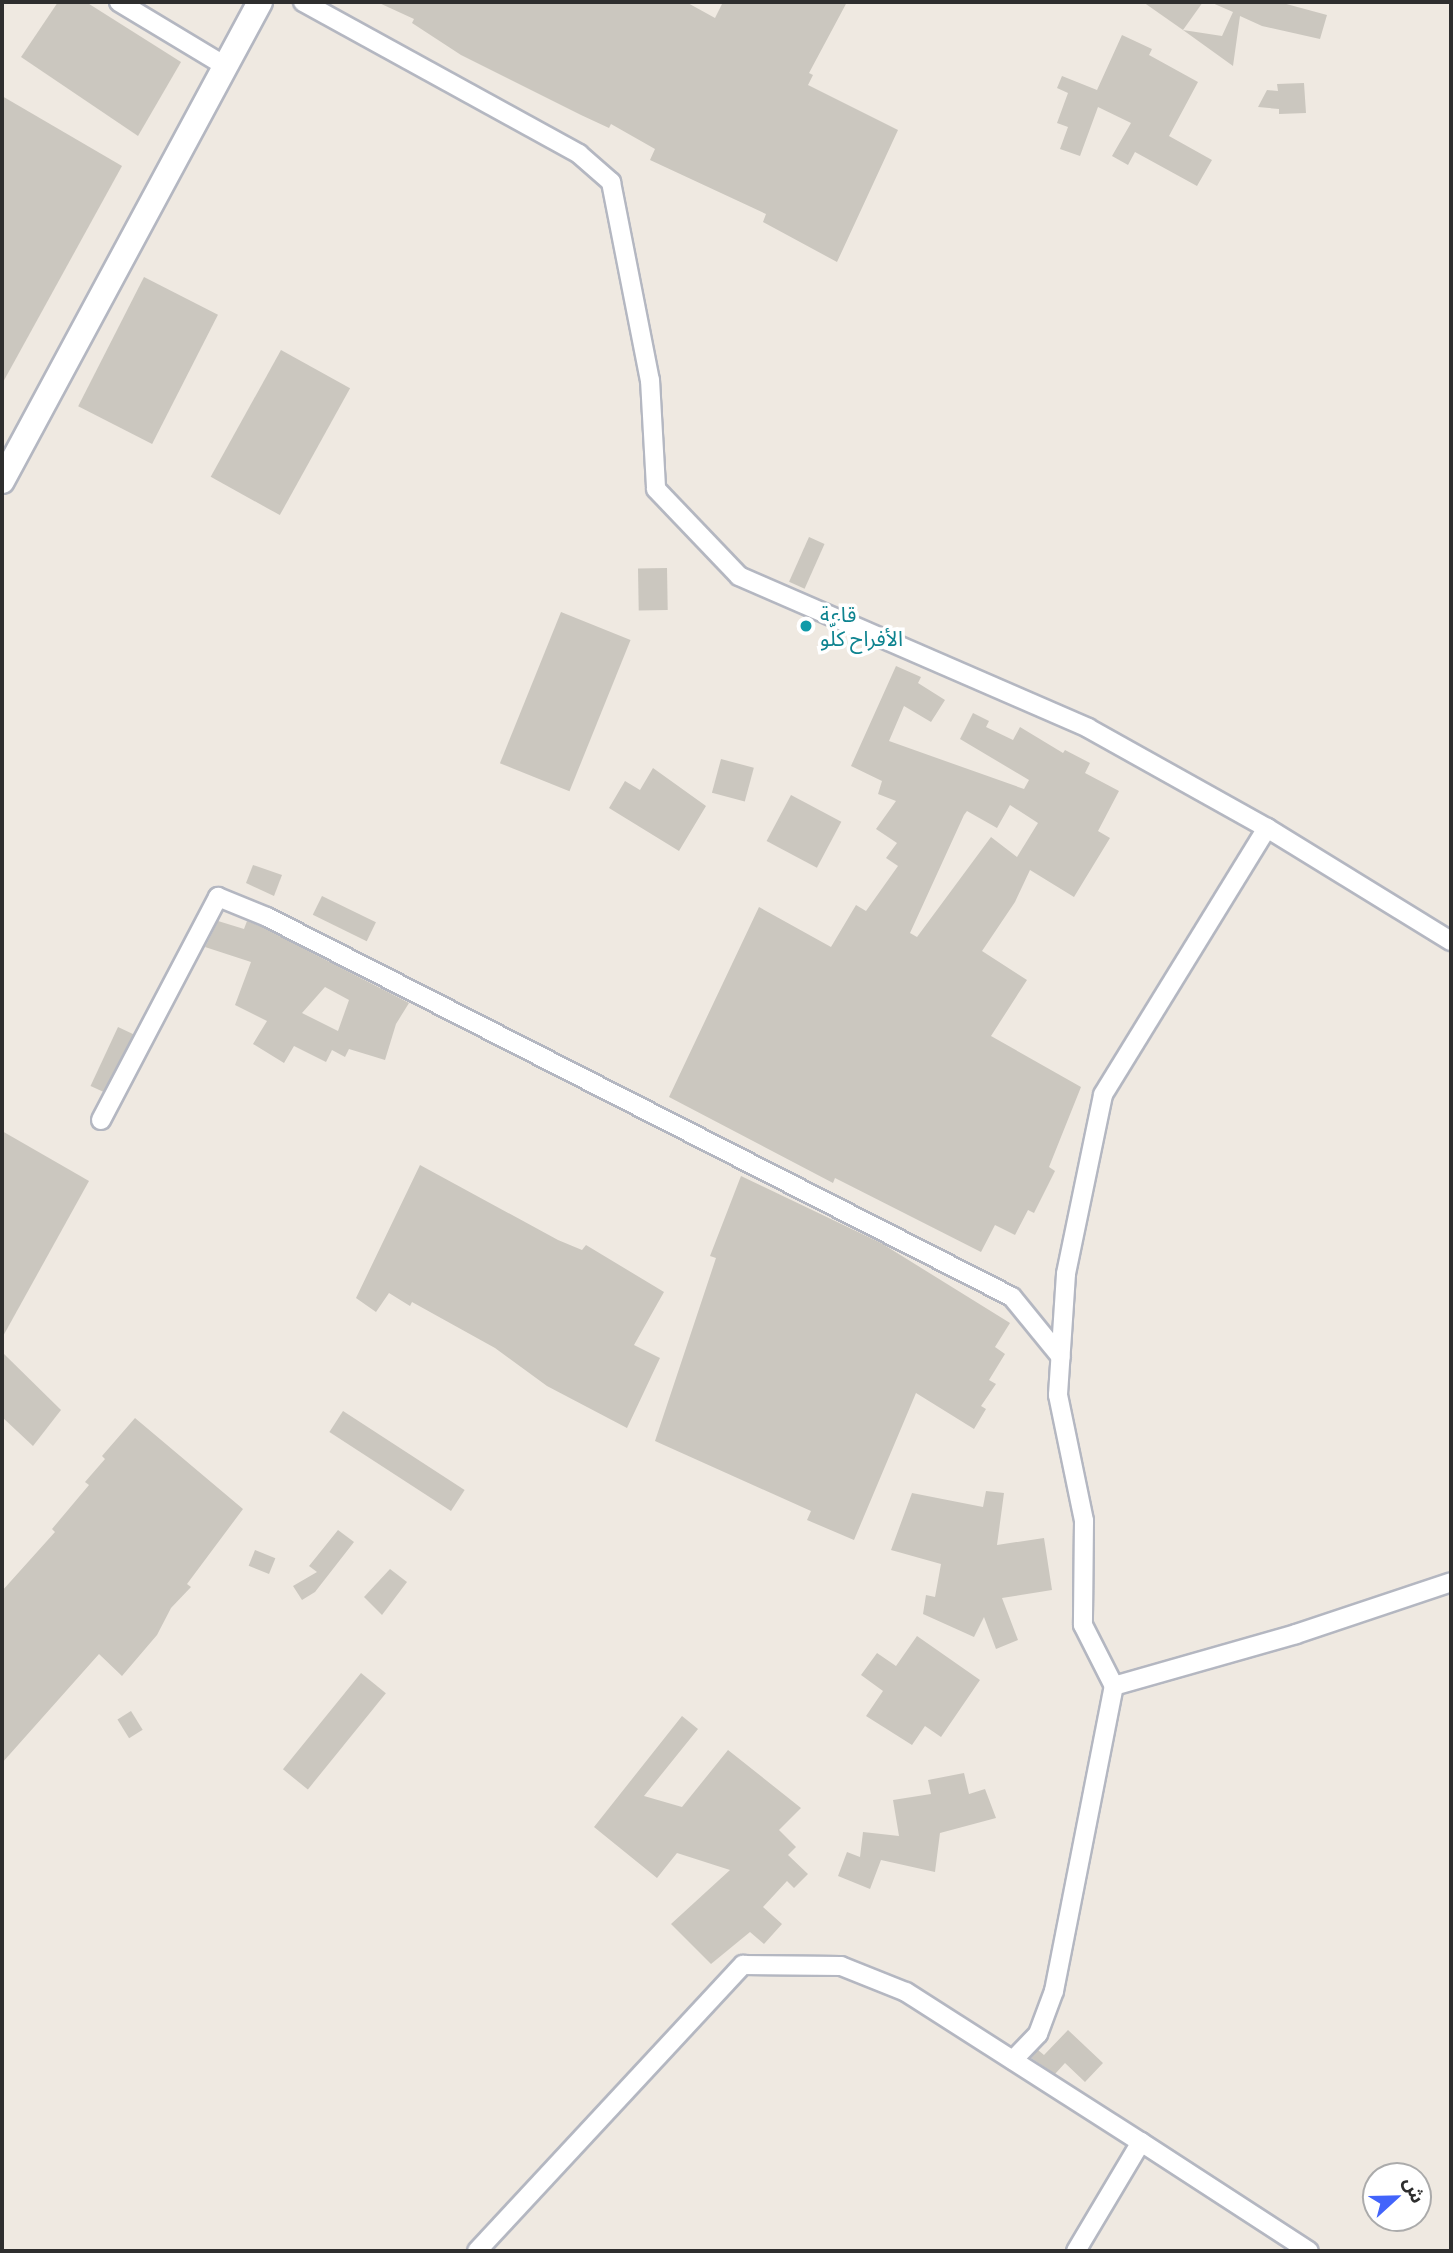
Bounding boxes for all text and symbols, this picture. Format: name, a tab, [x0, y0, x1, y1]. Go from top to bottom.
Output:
place label: قاعة الأفراح كلّو	[820, 601, 903, 651]
marker: قاعة الأفراح كلّو	[798, 618, 814, 634]
north arrow	[1362, 2162, 1432, 2232]
text: ش	[1400, 2173, 1431, 2206]

